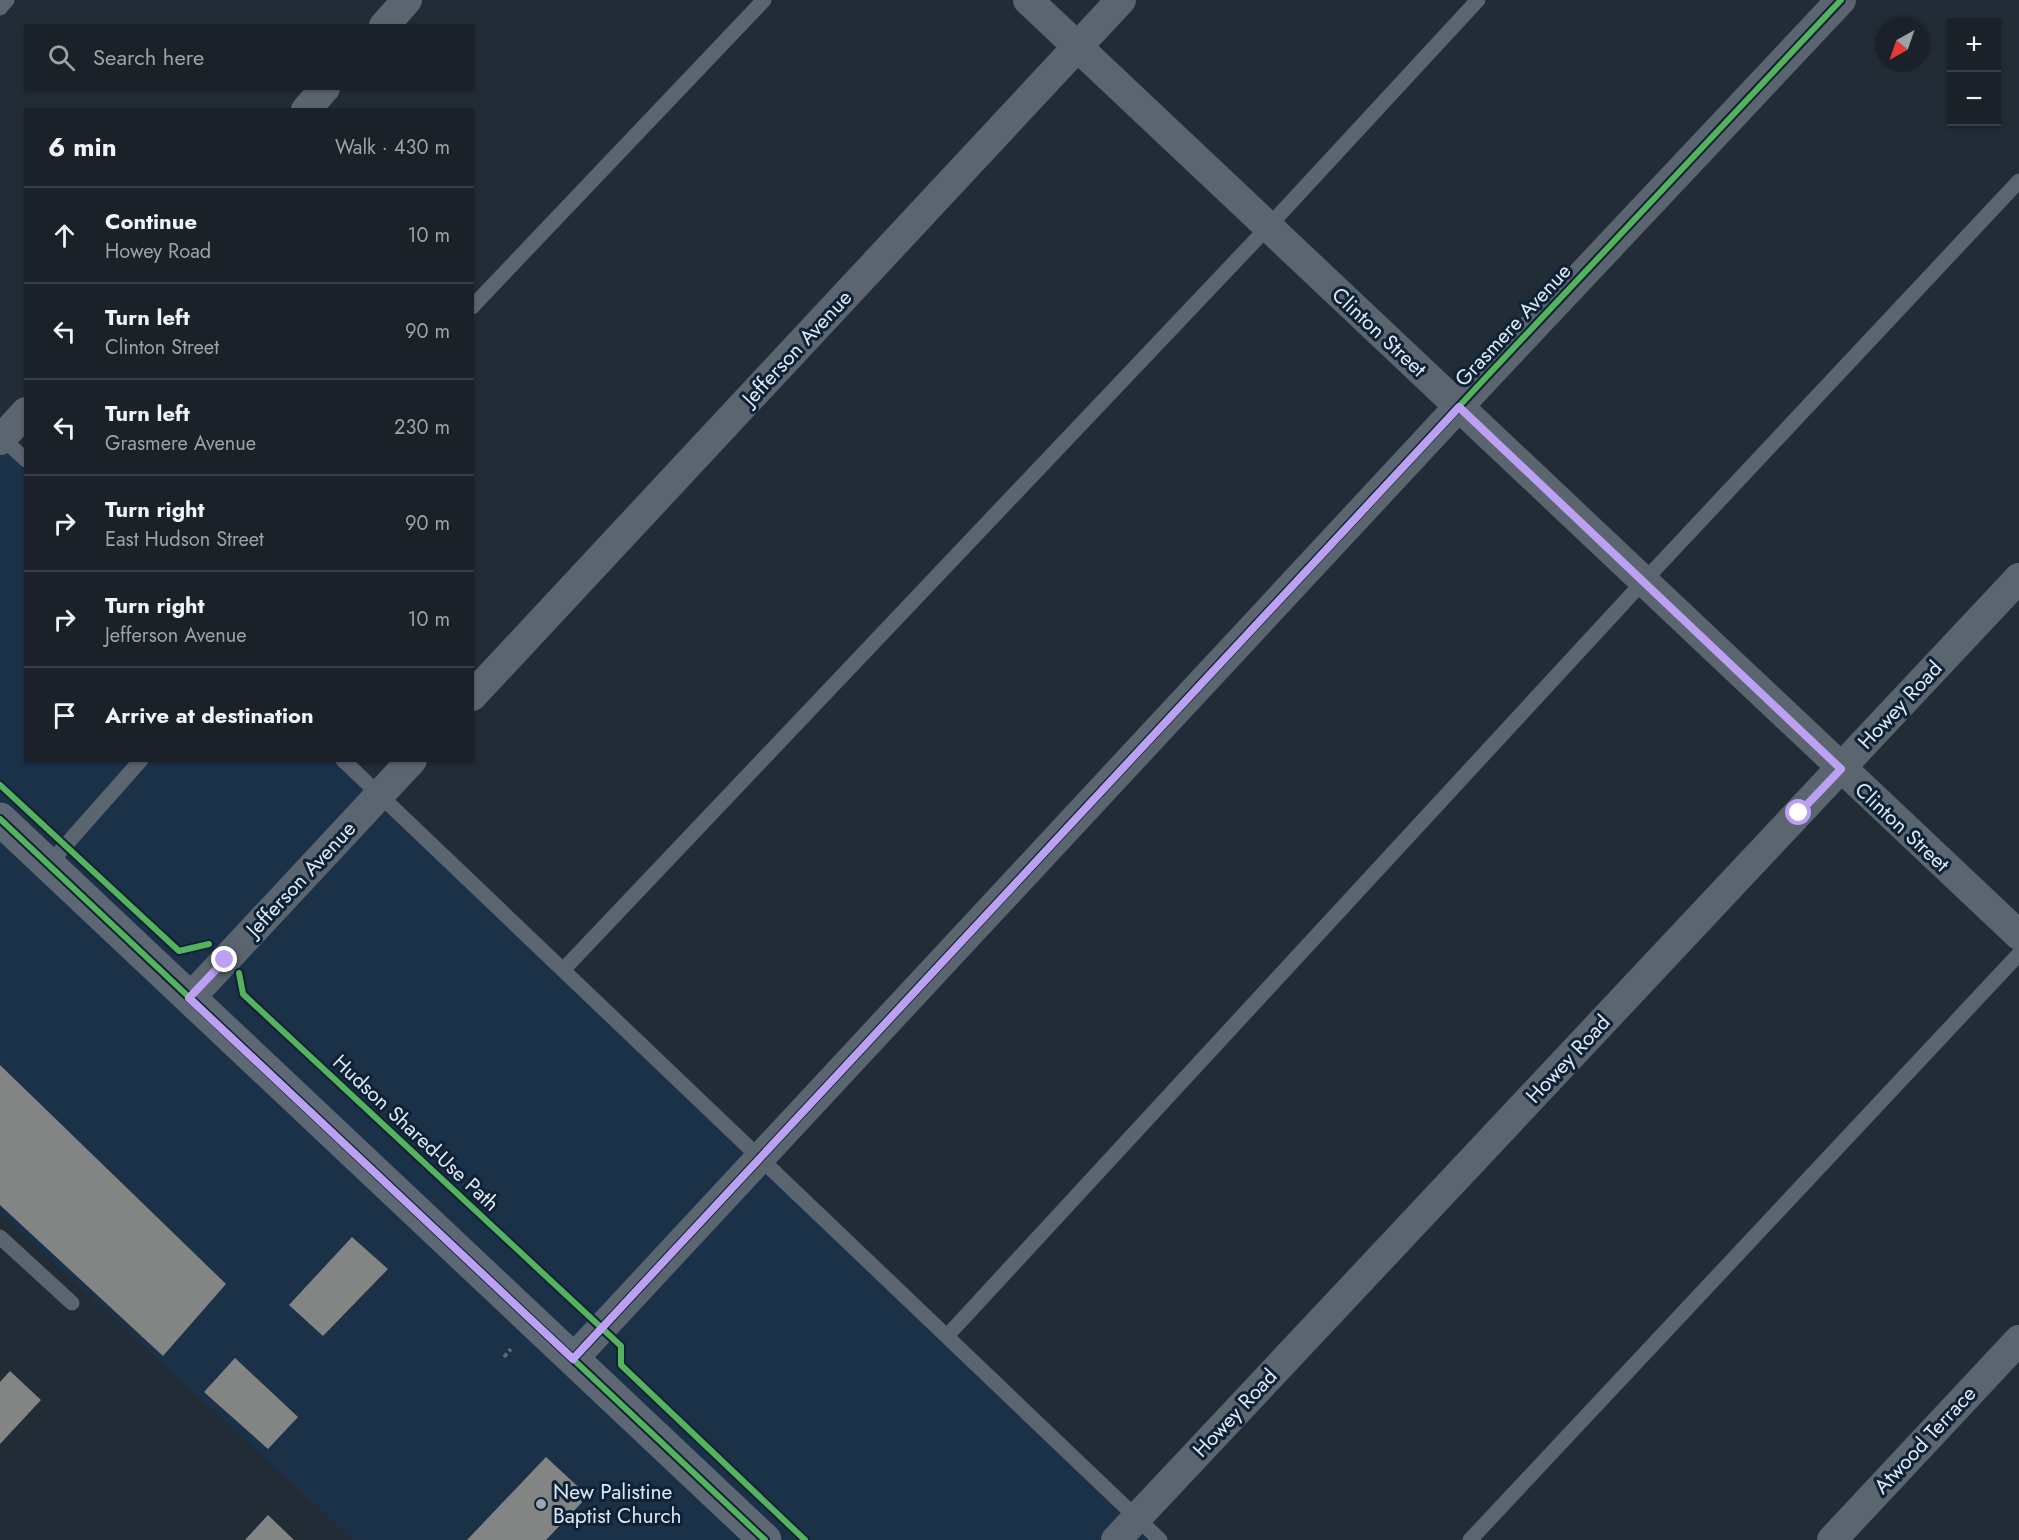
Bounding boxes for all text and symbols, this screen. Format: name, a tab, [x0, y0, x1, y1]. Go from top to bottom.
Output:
north arrow	[1875, 18, 1929, 72]
map controls	[1947, 18, 2001, 126]
button: +	[1947, 18, 2001, 72]
search box	[24, 24, 474, 90]
icon: search	[45, 41, 78, 74]
text: Search here	[93, 41, 204, 73]
button: −	[1947, 72, 2001, 126]
text: 6 min	[48, 128, 117, 166]
text: Walk · 430 m	[335, 133, 450, 162]
text: Continue	[105, 205, 197, 237]
icon: ahead	[48, 219, 81, 252]
text: 10 m	[407, 221, 450, 250]
text: Howey Road	[105, 237, 211, 266]
street label: Grasmere Avenue	[1448, 257, 1578, 393]
street label: Clinton Street	[1325, 280, 1433, 384]
street label: Jefferson Avenue	[733, 283, 859, 415]
text: Turn left	[105, 301, 190, 333]
icon: left	[48, 315, 81, 348]
text: 90 m	[405, 317, 450, 346]
text: Clinton Street	[105, 333, 219, 362]
text: Turn left	[105, 397, 190, 429]
icon: left	[48, 411, 81, 444]
text: 230 m	[394, 413, 450, 442]
text: Grasmere Avenue	[105, 429, 256, 458]
text: Turn right	[105, 493, 205, 525]
icon: right	[48, 507, 81, 540]
text: 90 m	[405, 509, 450, 538]
text: East Hudson Street	[105, 525, 264, 554]
text: Turn right	[105, 589, 205, 621]
icon: right	[48, 603, 81, 636]
text: 10 m	[407, 605, 450, 634]
text: Jefferson Avenue	[105, 621, 246, 650]
street label: Howey Road	[1851, 654, 1949, 756]
icon: arrive	[48, 699, 81, 732]
text: Arrive at destination	[105, 699, 314, 731]
street label: Clinton Street	[1848, 775, 1956, 879]
route start	[1785, 799, 1811, 825]
street label: Jefferson Avenue	[237, 814, 363, 946]
route end	[211, 946, 237, 972]
street label: Howey Road	[1519, 1008, 1617, 1110]
street label: Hudson Shared-Use Path	[326, 1048, 506, 1218]
street label: Howey Road	[1186, 1362, 1284, 1464]
street label: Atwood Terrace	[1867, 1379, 1983, 1501]
place label: New Palistine Baptist Church	[553, 1477, 681, 1531]
marker: New Palistine Baptist Church	[534, 1497, 548, 1511]

